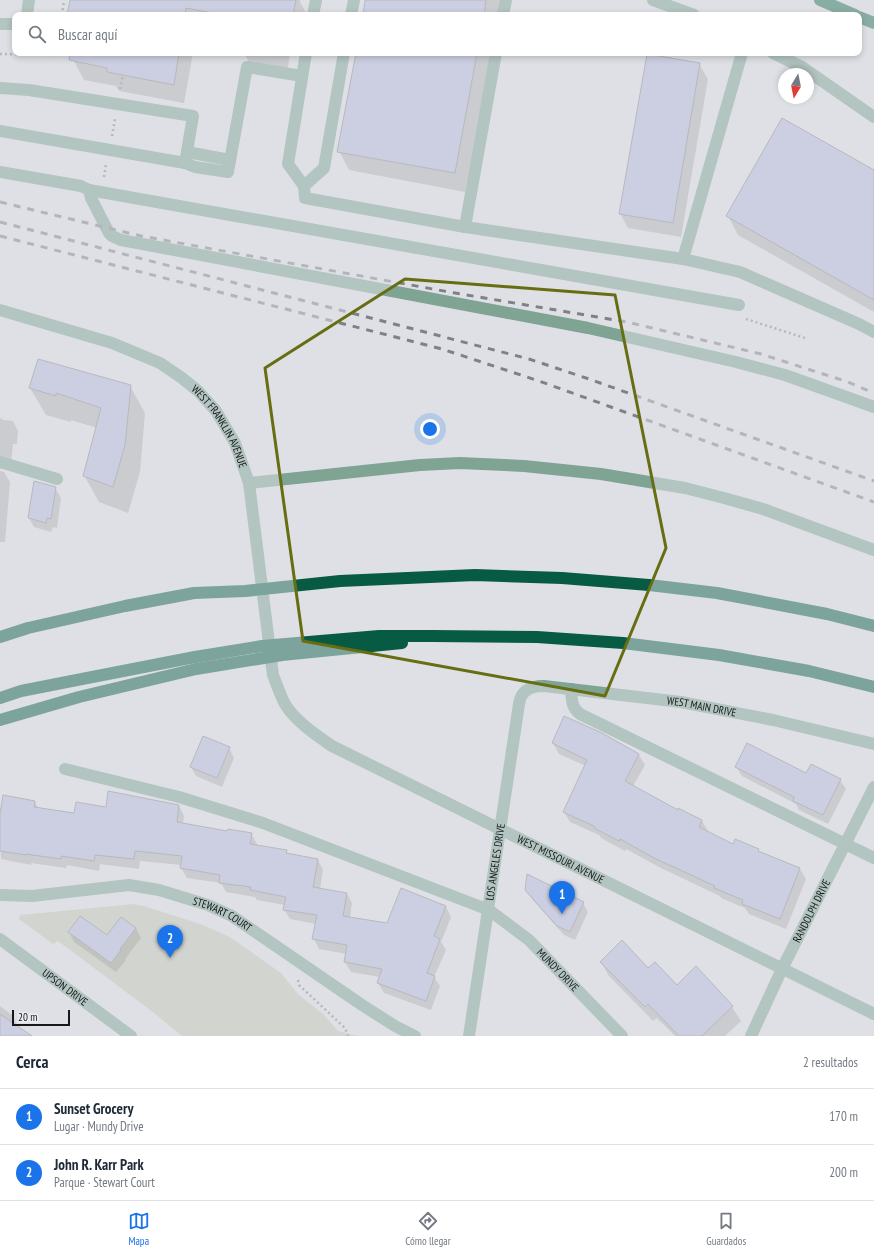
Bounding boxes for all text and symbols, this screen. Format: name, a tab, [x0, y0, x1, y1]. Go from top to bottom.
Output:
search box	[12, 12, 862, 56]
icon: search	[26, 23, 48, 45]
text: Buscar aquí	[58, 25, 118, 44]
north arrow	[778, 68, 814, 104]
street label: WEST FRANKLIN AVENUE	[189, 382, 250, 470]
your location	[420, 419, 440, 439]
street label: WEST MAIN DRIVE	[666, 693, 738, 720]
street label: LOS ANGELES DRIVE	[482, 822, 508, 902]
street label: WEST MISSOURI AVENUE	[515, 832, 607, 887]
street label: RANDOLPH DRIVE	[790, 877, 833, 945]
pin: 1	[549, 881, 575, 914]
street label: STEWART COURT	[191, 894, 255, 935]
pin: 2	[157, 925, 183, 958]
street label: MUNDY DRIVE	[534, 945, 582, 995]
street label: UPSON DRIVE	[40, 966, 91, 1009]
scale bar	[12, 1008, 70, 1027]
text: 20 m	[18, 1010, 37, 1024]
text: Cerca	[16, 1051, 49, 1073]
text: 2 resultados	[803, 1054, 858, 1071]
text: Sunset Grocery	[54, 1099, 133, 1118]
text: 1	[26, 1108, 32, 1125]
text: 170 m	[829, 1108, 858, 1125]
text: Lugar · Mundy Drive	[54, 1118, 144, 1135]
text: John R. Karr Park	[54, 1155, 144, 1174]
text: 2	[26, 1164, 32, 1181]
text: 200 m	[829, 1164, 858, 1181]
text: Parque · Stewart Court	[54, 1174, 155, 1191]
tab: Mapa	[128, 1210, 150, 1248]
tab: Cómo llegar	[405, 1210, 451, 1248]
tab: Guardados	[706, 1210, 746, 1248]

